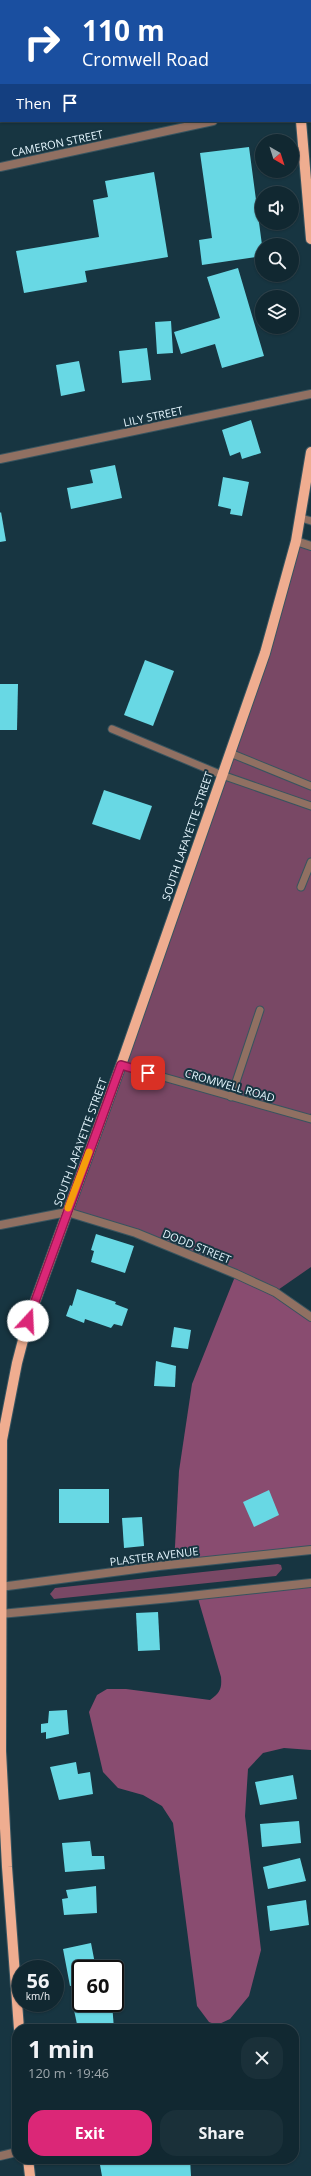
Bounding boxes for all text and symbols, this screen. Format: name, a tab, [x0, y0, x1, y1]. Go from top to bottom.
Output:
text: 110 m	[82, 11, 165, 49]
icon: right	[16, 16, 68, 68]
text: Cromwell Road	[82, 47, 209, 71]
icon: arrive	[59, 92, 81, 114]
text: Then	[16, 93, 51, 113]
street label: CAMERON STREET	[10, 126, 104, 160]
north arrow	[255, 134, 299, 178]
map controls	[255, 134, 299, 334]
button: sound	[255, 186, 299, 230]
button: search	[255, 238, 299, 282]
button: layers	[255, 290, 299, 334]
street label: LILY STREET	[122, 402, 184, 430]
street label: SOUTH LAFAYETTE STREET	[158, 770, 216, 902]
pin	[131, 1056, 165, 1090]
icon: arrive	[137, 1062, 159, 1084]
street label: CROMWELL ROAD	[183, 1065, 277, 1105]
street label: SOUTH LAFAYETTE STREET	[50, 1076, 110, 1208]
street label: DODD STREET	[161, 1225, 233, 1267]
position arrow	[7.0, 1300, 49.0, 1342]
street label: PLASTER AVENUE	[109, 1543, 199, 1569]
speed limit sign: 60	[72, 1960, 124, 2012]
text: 56	[27, 1967, 49, 1994]
text: km/h	[26, 1989, 50, 2003]
text: 1 min	[28, 2032, 95, 2065]
button: close	[241, 2037, 283, 2079]
text: 120 m · 19:46	[28, 2064, 109, 2082]
button: Exit	[28, 2110, 152, 2156]
button: Share	[160, 2110, 283, 2156]

